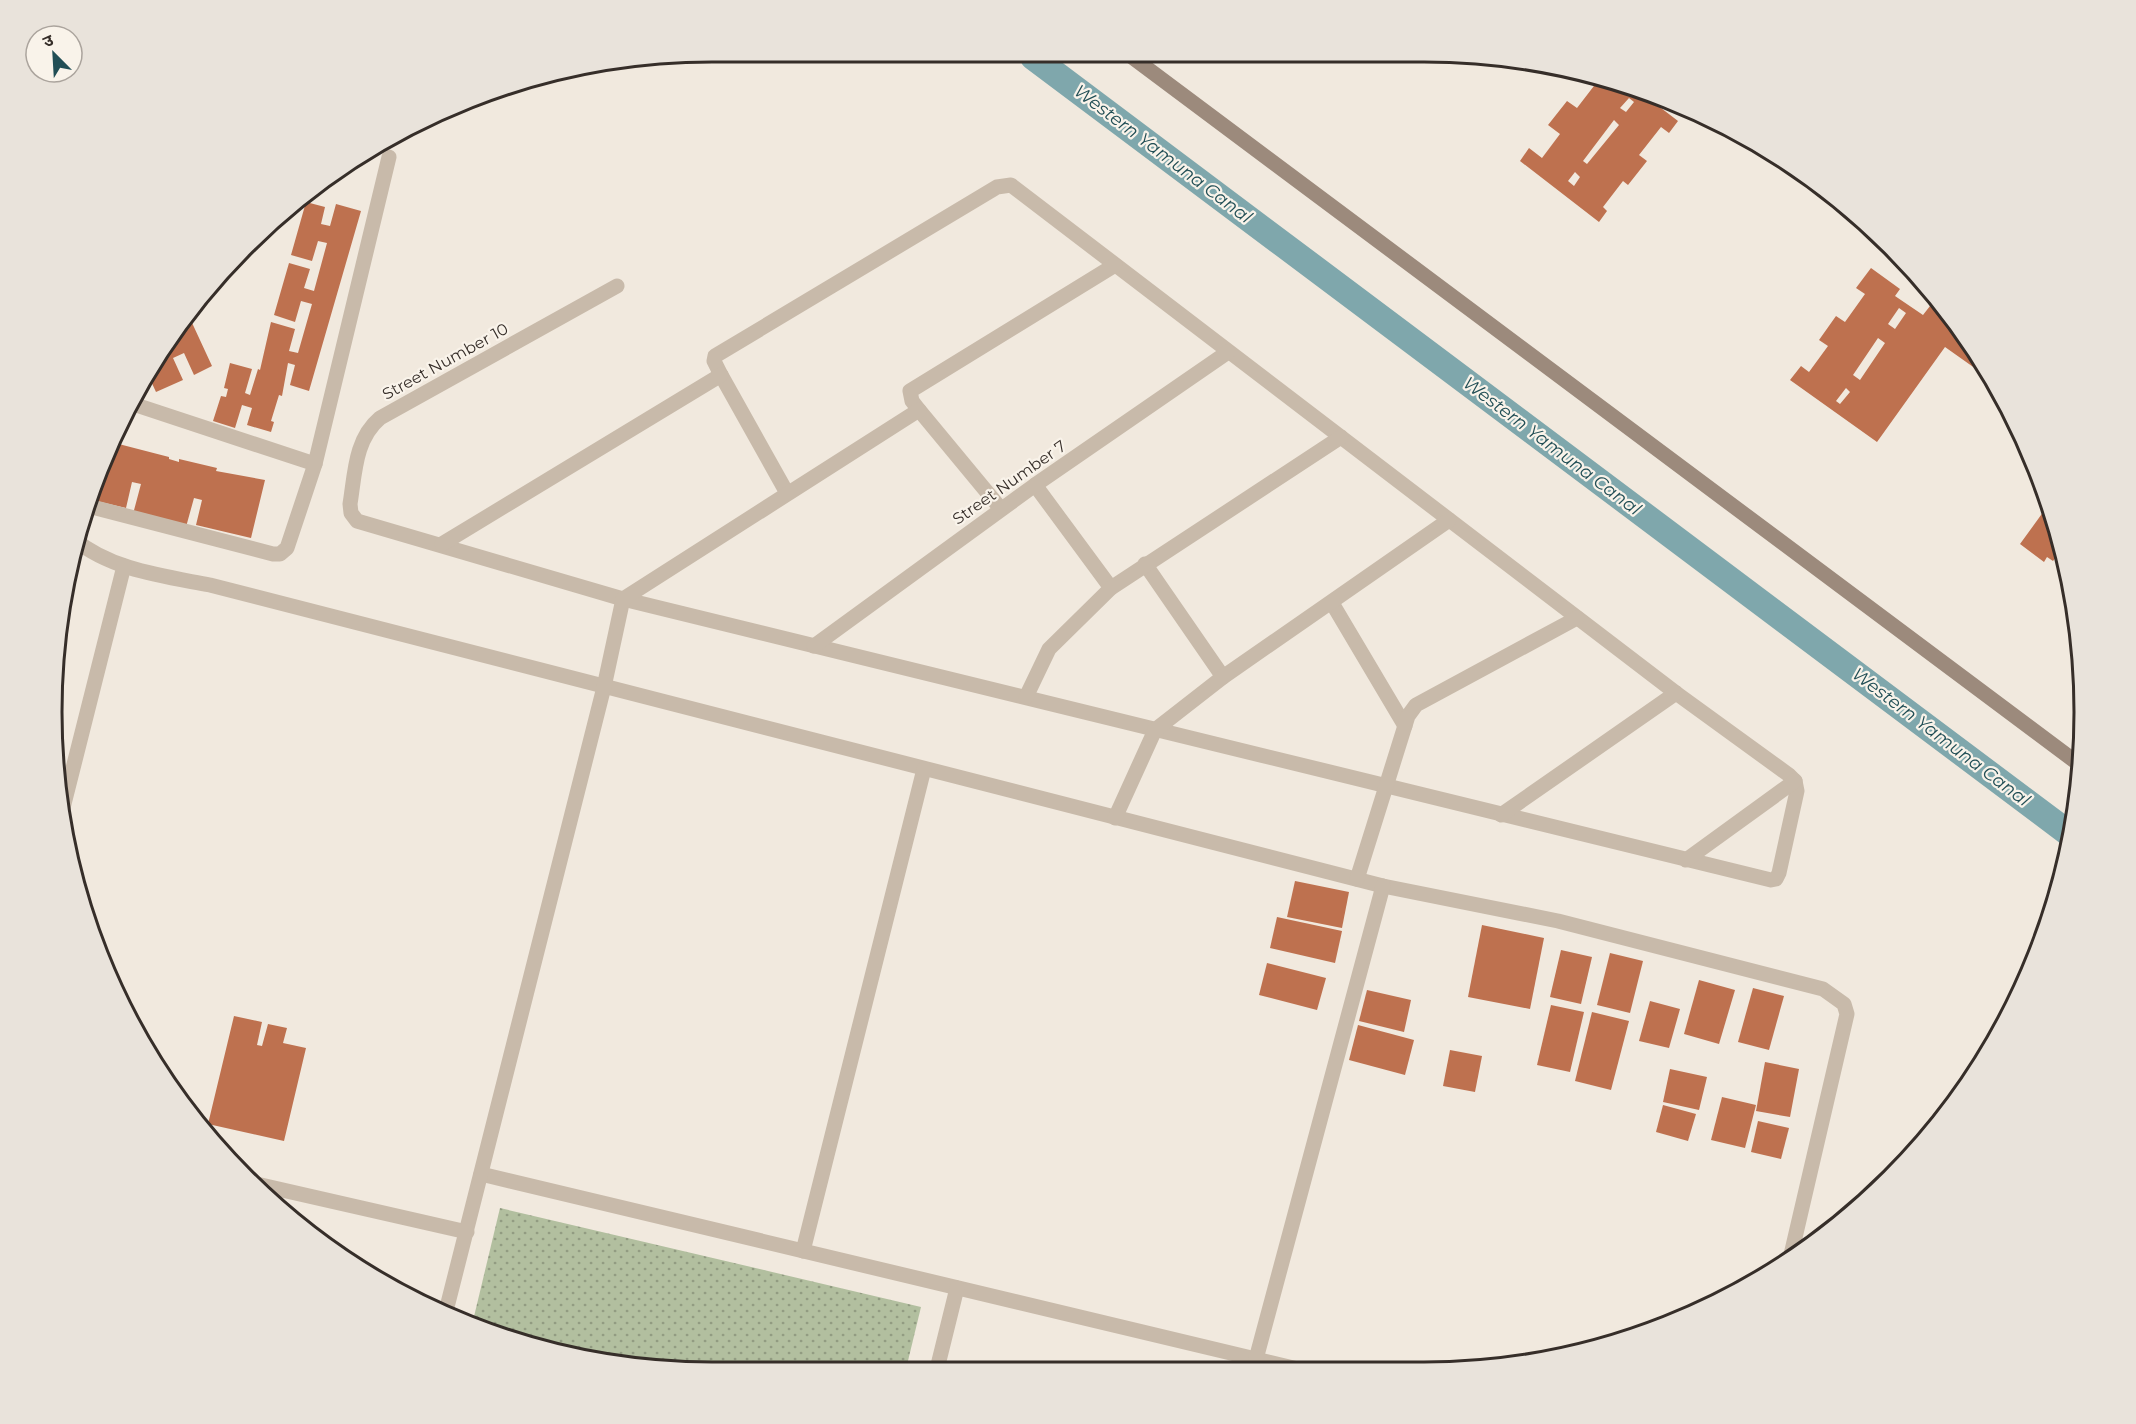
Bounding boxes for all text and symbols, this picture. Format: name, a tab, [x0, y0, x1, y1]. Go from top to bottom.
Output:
north arrow	[24, 24, 84, 84]
text: उ	[40, 30, 57, 51]
water label: Western Yamuna Canal	[1070, 80, 1256, 228]
street label: Street Number 10	[379, 319, 511, 404]
water label: Western Yamuna Canal	[1459, 372, 1645, 520]
street label: Street Number 7	[949, 436, 1070, 529]
water label: Western Yamuna Canal	[1848, 663, 2034, 811]

